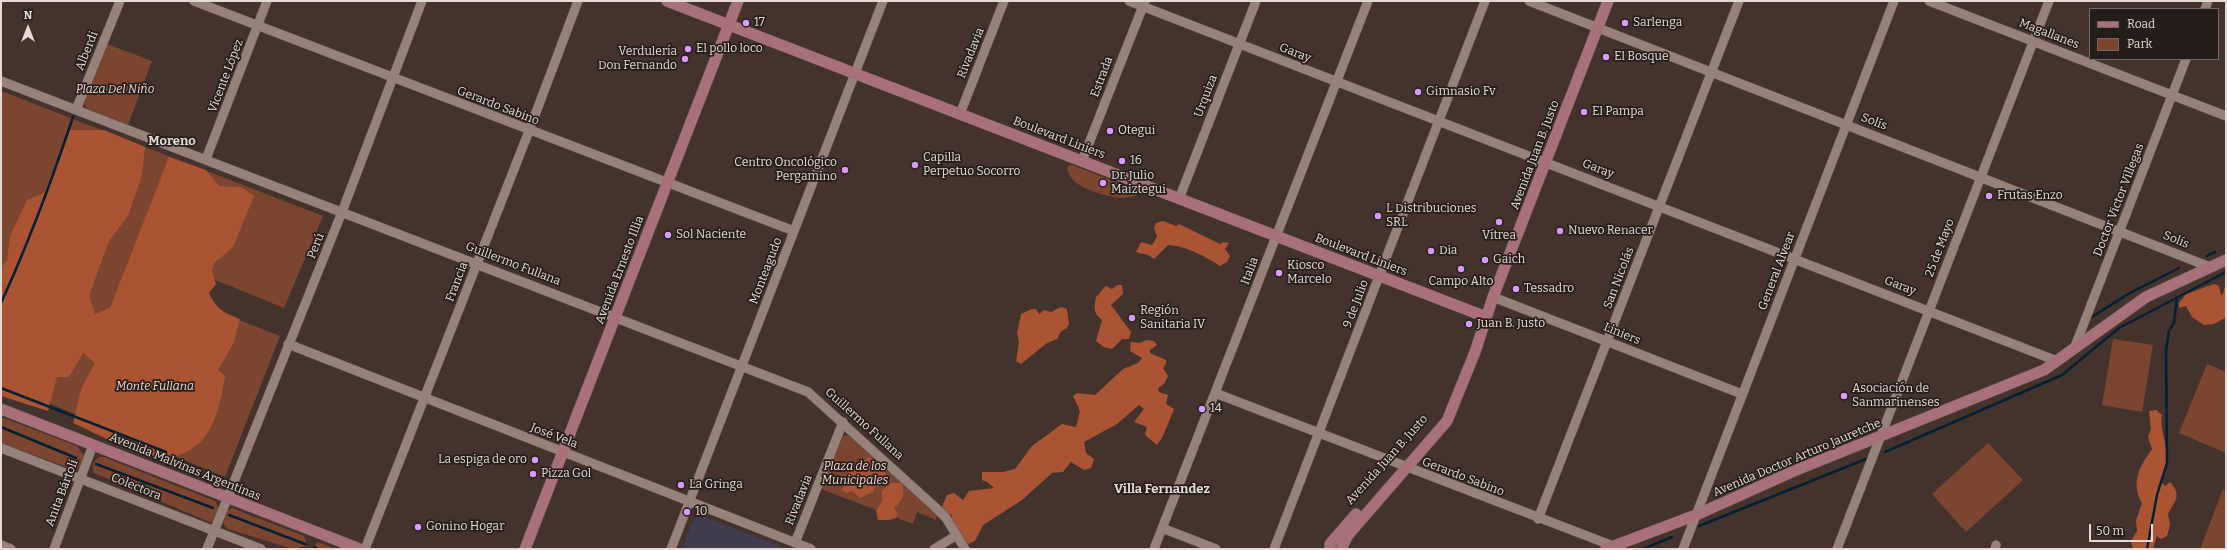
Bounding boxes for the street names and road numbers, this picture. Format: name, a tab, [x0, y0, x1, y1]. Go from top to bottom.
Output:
street label: Magallanes	[2017, 16, 2081, 52]
street label: Rivadavia	[954, 26, 988, 80]
street label: Alberdi	[73, 29, 101, 73]
street label: Vicente López	[205, 37, 247, 115]
street label: Garay	[1277, 40, 1313, 66]
street label: Estrada	[1088, 55, 1116, 99]
street label: Urquiza	[1191, 73, 1221, 119]
street label: Gerardo Sabino	[455, 84, 541, 128]
street label: Avenida Juan B. Justo	[1508, 98, 1562, 212]
street label: Solís	[1859, 110, 1889, 134]
street label: Boulevard Liniers	[1011, 114, 1107, 162]
street label: Doctor Victor Villegas	[2091, 141, 2147, 259]
street label: Garay	[1580, 156, 1616, 182]
street label: Avenida Ernesto Illia	[593, 214, 647, 326]
street label: 25 de Mayo	[1922, 217, 1958, 279]
street label: Solís	[2161, 228, 2191, 252]
street label: General Alvear	[1755, 230, 1799, 312]
street label: Perú	[304, 231, 328, 261]
street label: Boulevard Liniers	[1313, 231, 1409, 279]
street label: Monteagudo	[747, 236, 785, 306]
street label: Guillermo Fullana	[463, 239, 563, 289]
street label: San Nicolás	[1601, 245, 1637, 311]
street label: Italia	[1238, 255, 1262, 287]
street label: Francia	[443, 260, 471, 304]
street label: Garay	[1882, 273, 1918, 299]
street label: 9 de Julio	[1340, 278, 1372, 330]
street label: Liniers	[1601, 320, 1643, 348]
street label: Guillermo Fullana	[822, 385, 906, 463]
street label: Avenida Juan B. Justo	[1343, 412, 1431, 508]
street label: Avenida Doctor Arturo Jauretche	[1711, 416, 1883, 500]
street label: José Vela	[528, 420, 580, 452]
street label: Avenida Malvinas Argentinas	[107, 430, 263, 504]
street label: Gerardo Sabino	[1420, 455, 1506, 499]
street label: Anita Bártoli	[43, 458, 81, 528]
street label: Colectora	[109, 470, 163, 504]
street label: Rivadavia	[782, 473, 816, 527]

